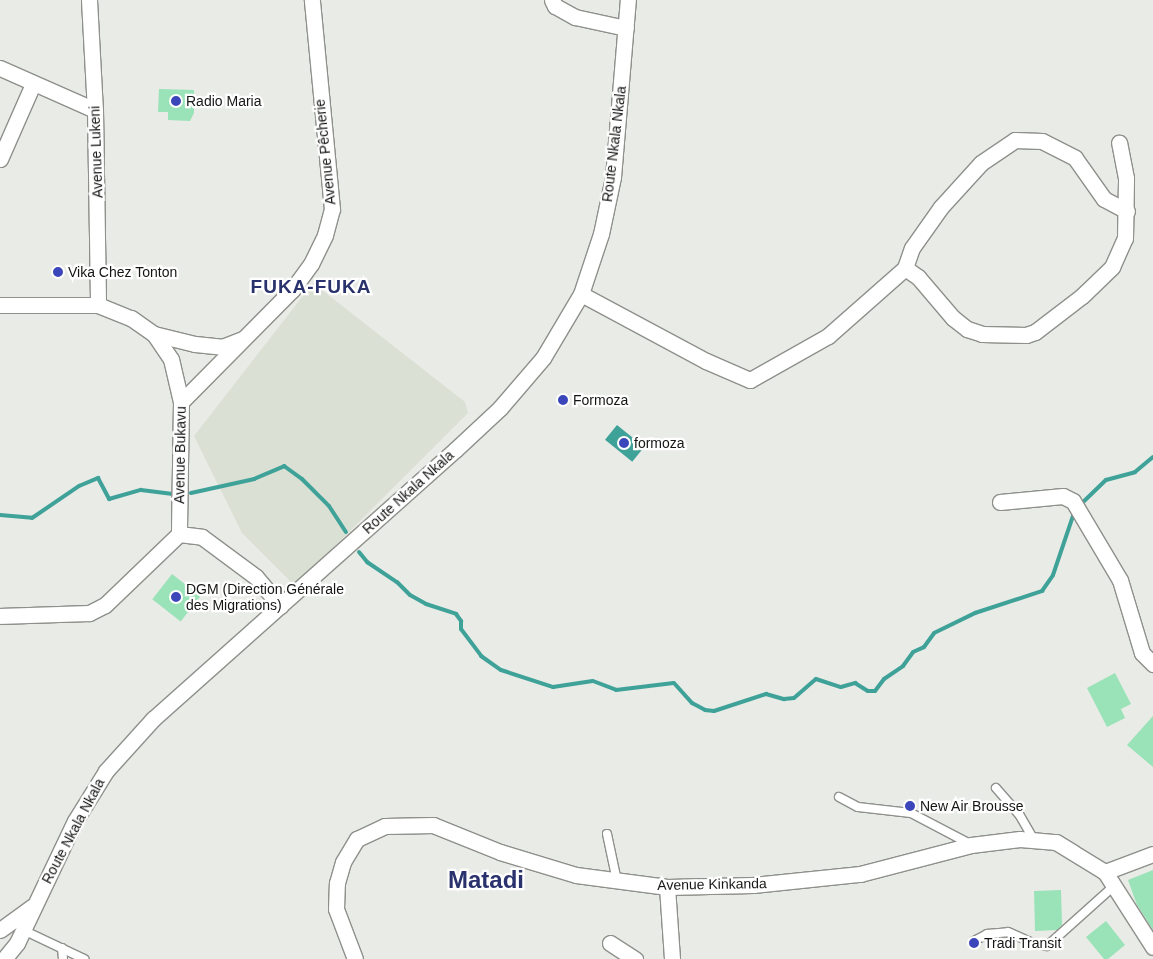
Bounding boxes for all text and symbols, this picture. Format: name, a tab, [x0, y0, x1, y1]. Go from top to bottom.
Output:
street label: Route Nkala Nkala	[599, 85, 629, 203]
place label: Radio Maria	[186, 93, 261, 109]
marker: Radio Maria	[170, 95, 182, 107]
street label: Avenue Pêcherie	[311, 98, 339, 206]
street label: Avenue Lukeni	[86, 106, 106, 198]
place label: Vika Chez Tonton	[68, 264, 177, 280]
marker: Vika Chez Tonton	[52, 266, 64, 278]
district label: FUKA-FUKA	[249, 276, 373, 298]
place label: Formoza	[573, 392, 628, 408]
marker: Formoza	[557, 394, 569, 406]
street label: Avenue Bukavu	[171, 406, 189, 504]
place label: formoza	[634, 435, 685, 451]
marker: formoza	[618, 437, 630, 449]
street label: Route Nkala Nkala	[359, 447, 457, 537]
place label: DGM (Direction Générale des Migrations)	[186, 581, 344, 614]
marker: DGM (Direction Générale des Migrations)	[170, 591, 182, 603]
street label: Route Nkala Nkala	[38, 776, 108, 886]
place label: New Air Brousse	[920, 798, 1024, 814]
marker: New Air Brousse	[904, 800, 916, 812]
district label: Matadi	[448, 866, 524, 894]
street label: Avenue Kinkanda	[657, 875, 767, 893]
place label: Tradi Transit	[984, 935, 1062, 951]
marker: Tradi Transit	[968, 937, 980, 949]

